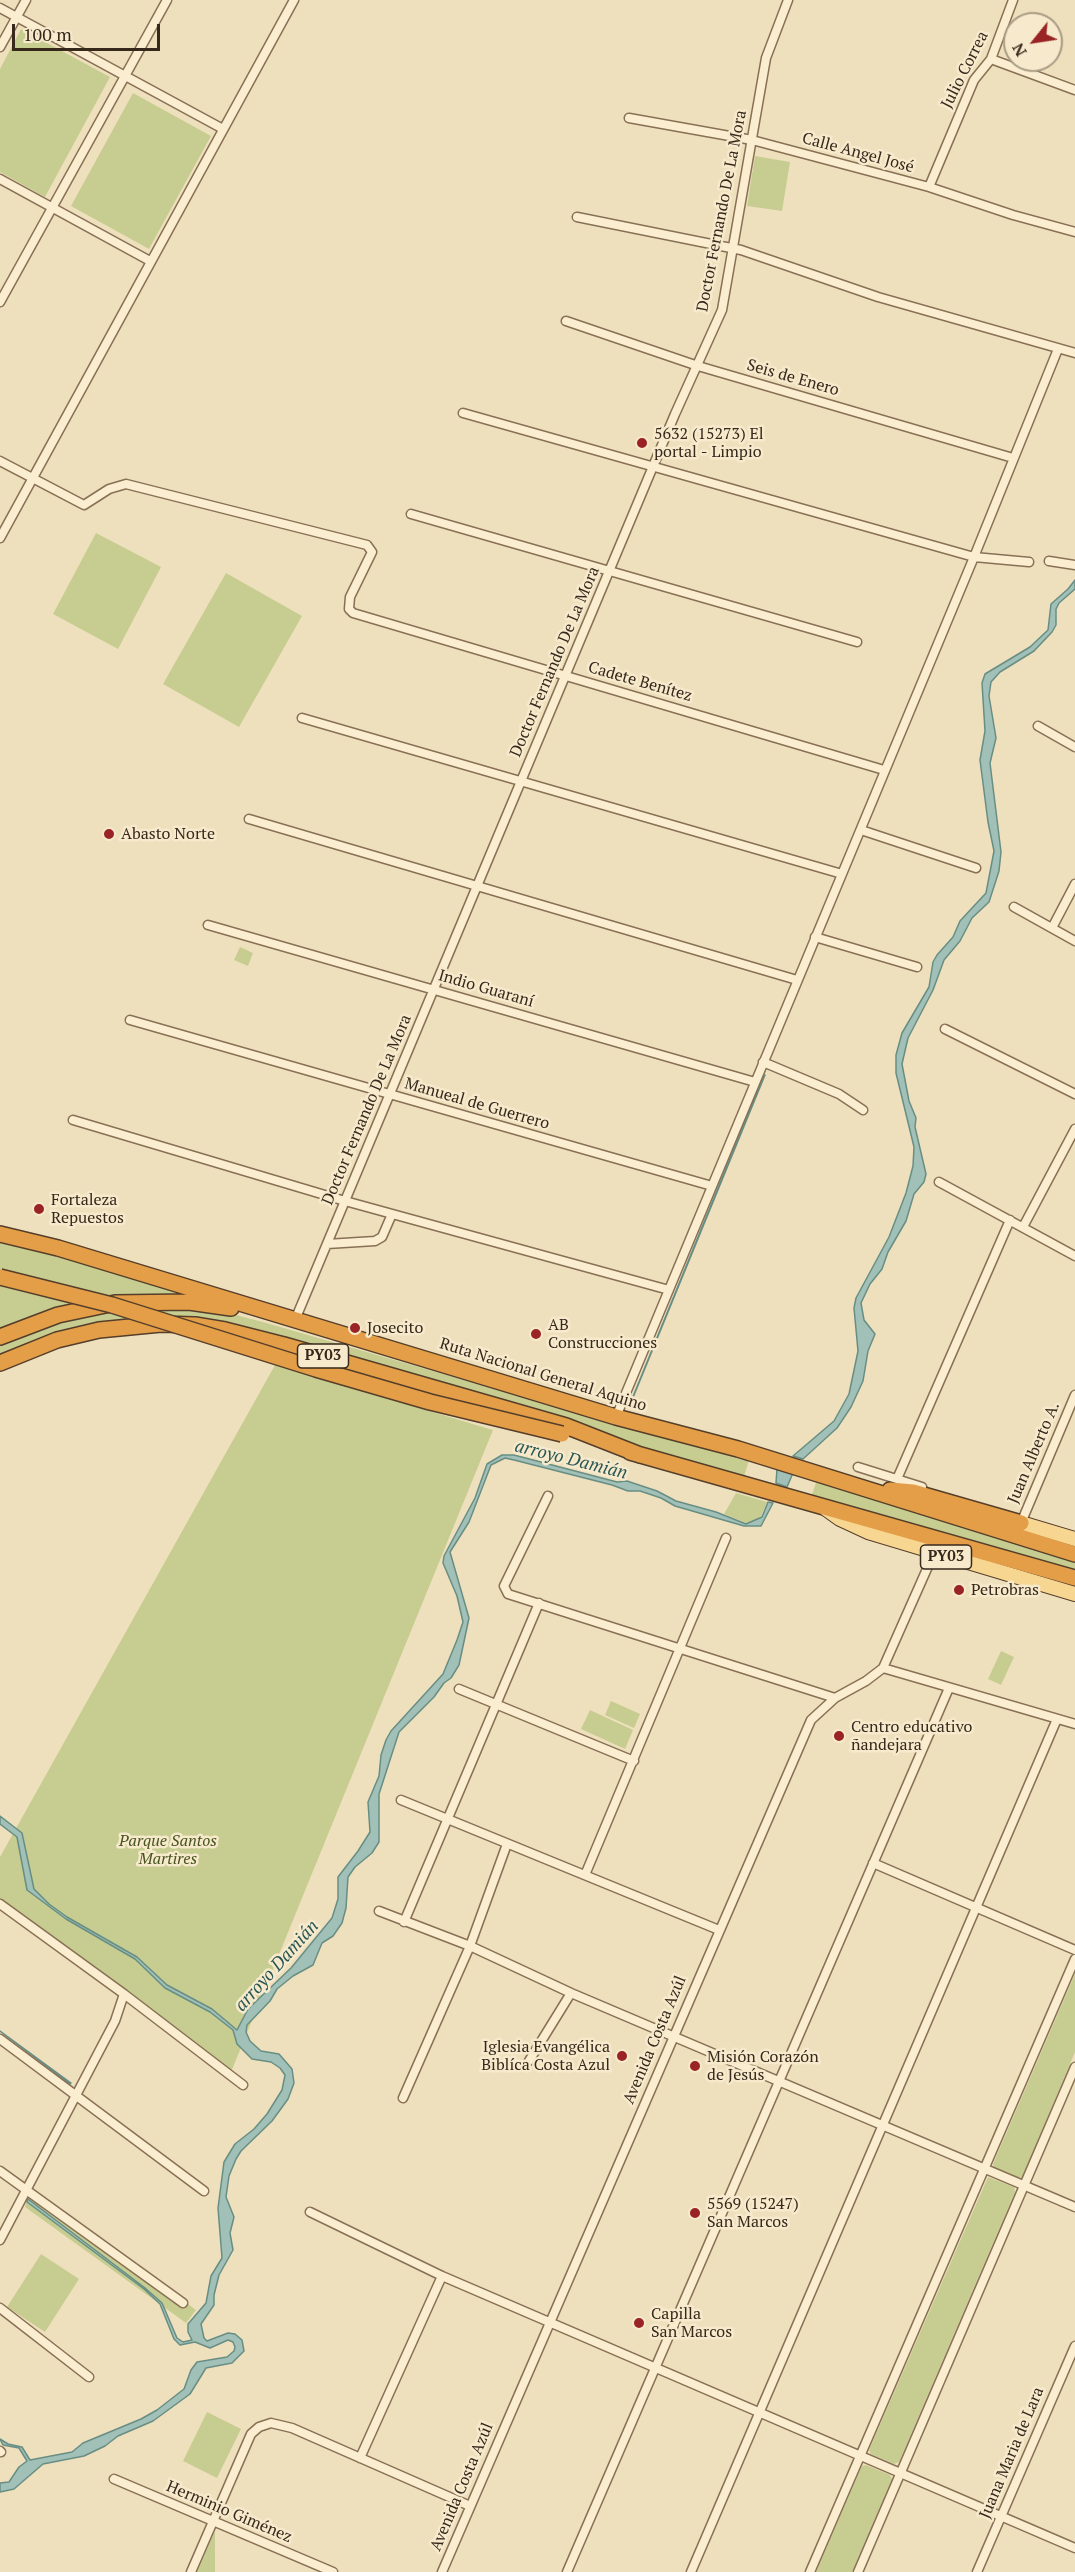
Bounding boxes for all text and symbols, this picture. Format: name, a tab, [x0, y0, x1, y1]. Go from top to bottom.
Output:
scale bar	[15, 12, 164, 50]
north arrow	[1003, 12, 1063, 72]
text: 100 m	[23, 22, 72, 46]
street label: Julio Correa	[937, 28, 993, 112]
text: N	[1007, 39, 1032, 61]
street label: Doctor Fernando De La Mora	[693, 109, 751, 313]
street label: Calle Angel José	[800, 129, 916, 177]
street label: Seis de Enero	[745, 356, 841, 400]
place label: 5632 (15273) El portal - Limpio	[654, 424, 764, 462]
marker: 5632 (15273) El portal - Limpio	[635, 436, 649, 450]
street label: Doctor Fernando De La Mora	[506, 564, 604, 760]
street label: Cadete Benítez	[586, 658, 694, 706]
place label: Abasto Norte	[121, 824, 215, 844]
marker: Abasto Norte	[102, 827, 116, 841]
street label: Indio Guaraní	[436, 966, 536, 1012]
street label: Doctor Fernando De La Mora	[318, 1012, 416, 1208]
street label: Manueal de Guerrero	[402, 1074, 552, 1134]
place label: Fortaleza Repuestos	[51, 1190, 124, 1228]
marker: Fortaleza Repuestos	[32, 1202, 46, 1216]
place label: AB Construcciones	[548, 1315, 657, 1353]
place label: Josecito	[367, 1318, 423, 1338]
marker: Josecito	[348, 1321, 362, 1335]
marker: AB Construcciones	[529, 1327, 543, 1341]
street label: Ruta Nacional General Aquino	[437, 1334, 649, 1416]
road number: PY03	[298, 1344, 348, 1368]
street label: Juan Alberto A.	[1004, 1399, 1064, 1507]
water label: arroyo Damián	[512, 1436, 630, 1484]
road number: PY03	[920, 1545, 972, 1569]
place label: Petrobras	[971, 1580, 1039, 1600]
marker: Petrobras	[952, 1583, 966, 1597]
place label: Centro educativo ñandejara	[851, 1717, 972, 1755]
marker: Centro educativo ñandejara	[832, 1729, 846, 1743]
park label: Parque Santos Martires	[119, 1831, 217, 1869]
water label: arroyo Damián	[230, 1916, 324, 2016]
street label: Avenida Costa Azúl	[619, 1973, 691, 2107]
place label: Iglesia Evangélica Biblíca Costa Azul	[481, 2037, 610, 2075]
place label: Misión Corazón de Jesús	[707, 2047, 819, 2085]
marker: Iglesia Evangélica Biblíca Costa Azul	[615, 2049, 629, 2063]
marker: Misión Corazón de Jesús	[688, 2059, 702, 2073]
place label: 5569 (15247) San Marcos	[707, 2194, 799, 2232]
marker: 5569 (15247) San Marcos	[688, 2206, 702, 2220]
place label: Capilla San Marcos	[651, 2304, 732, 2342]
marker: Capilla San Marcos	[632, 2316, 646, 2330]
street label: Juana Maria de Lara	[976, 2384, 1048, 2522]
street label: Avenida Costa Azúl	[426, 2420, 498, 2554]
street label: Herminio Giménez	[163, 2477, 295, 2547]

